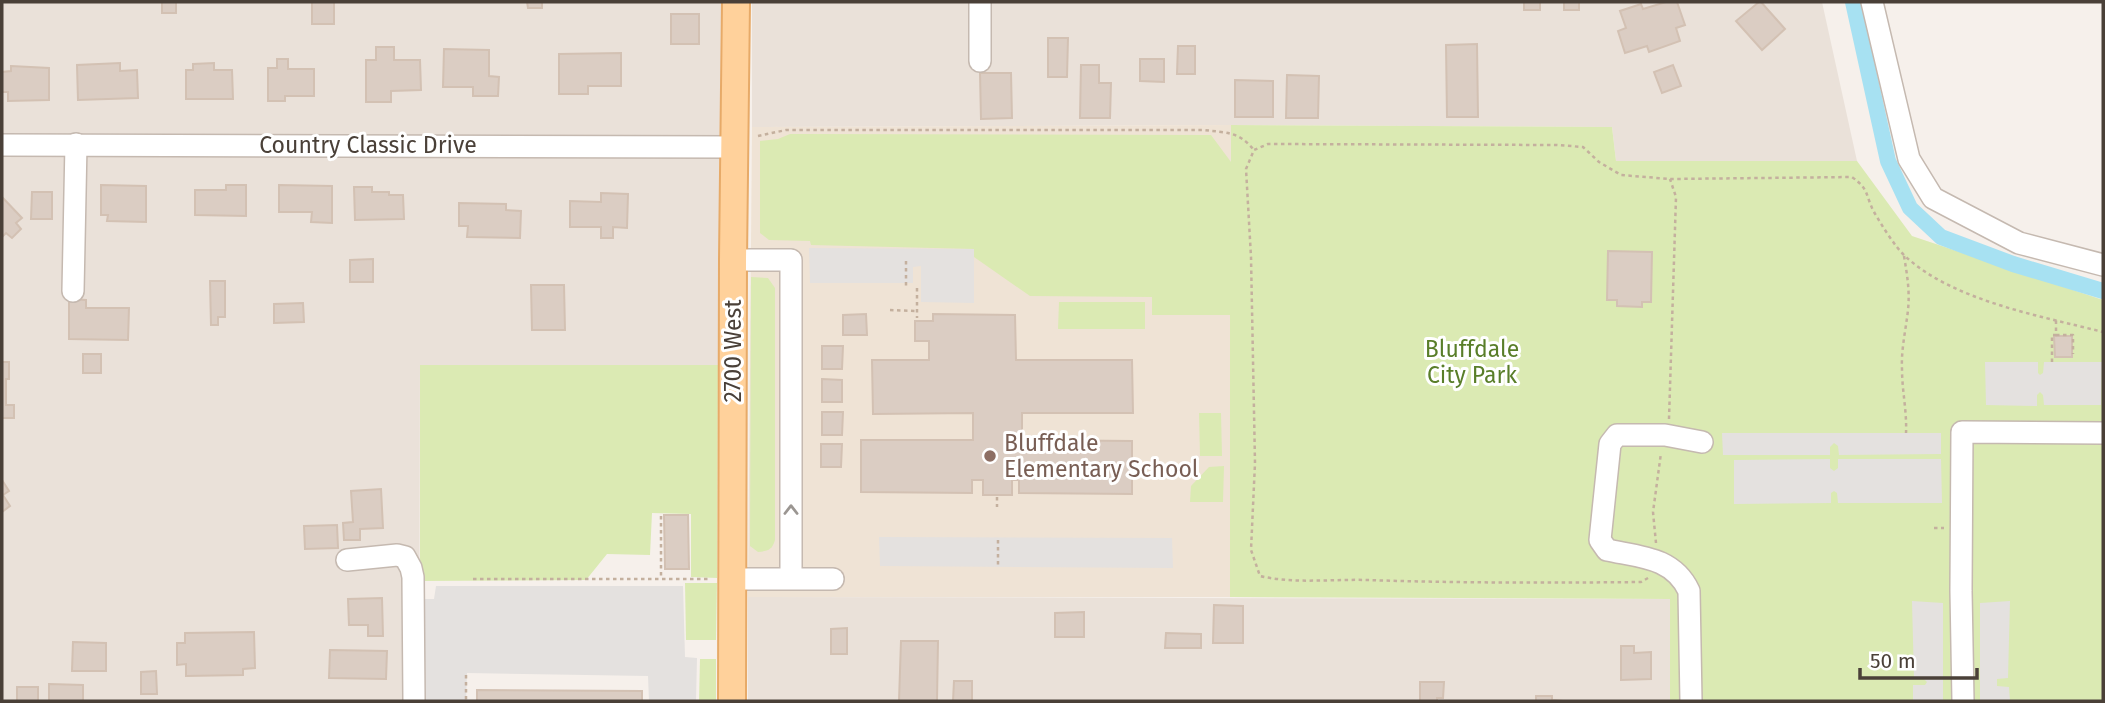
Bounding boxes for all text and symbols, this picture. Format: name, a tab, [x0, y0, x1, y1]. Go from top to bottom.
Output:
street label: Country Classic Drive	[259, 131, 477, 159]
street label: 2700 West	[719, 299, 747, 403]
park label: Bluffdale City Park	[1425, 335, 1519, 389]
place label: Bluffdale Elementary School	[1004, 429, 1199, 483]
marker: Bluffdale Elementary School	[982, 448, 998, 464]
one-way arrow	[783, 504, 799, 515]
scale bar	[1860, 636, 1977, 680]
text: 50 m	[1870, 648, 1916, 674]

